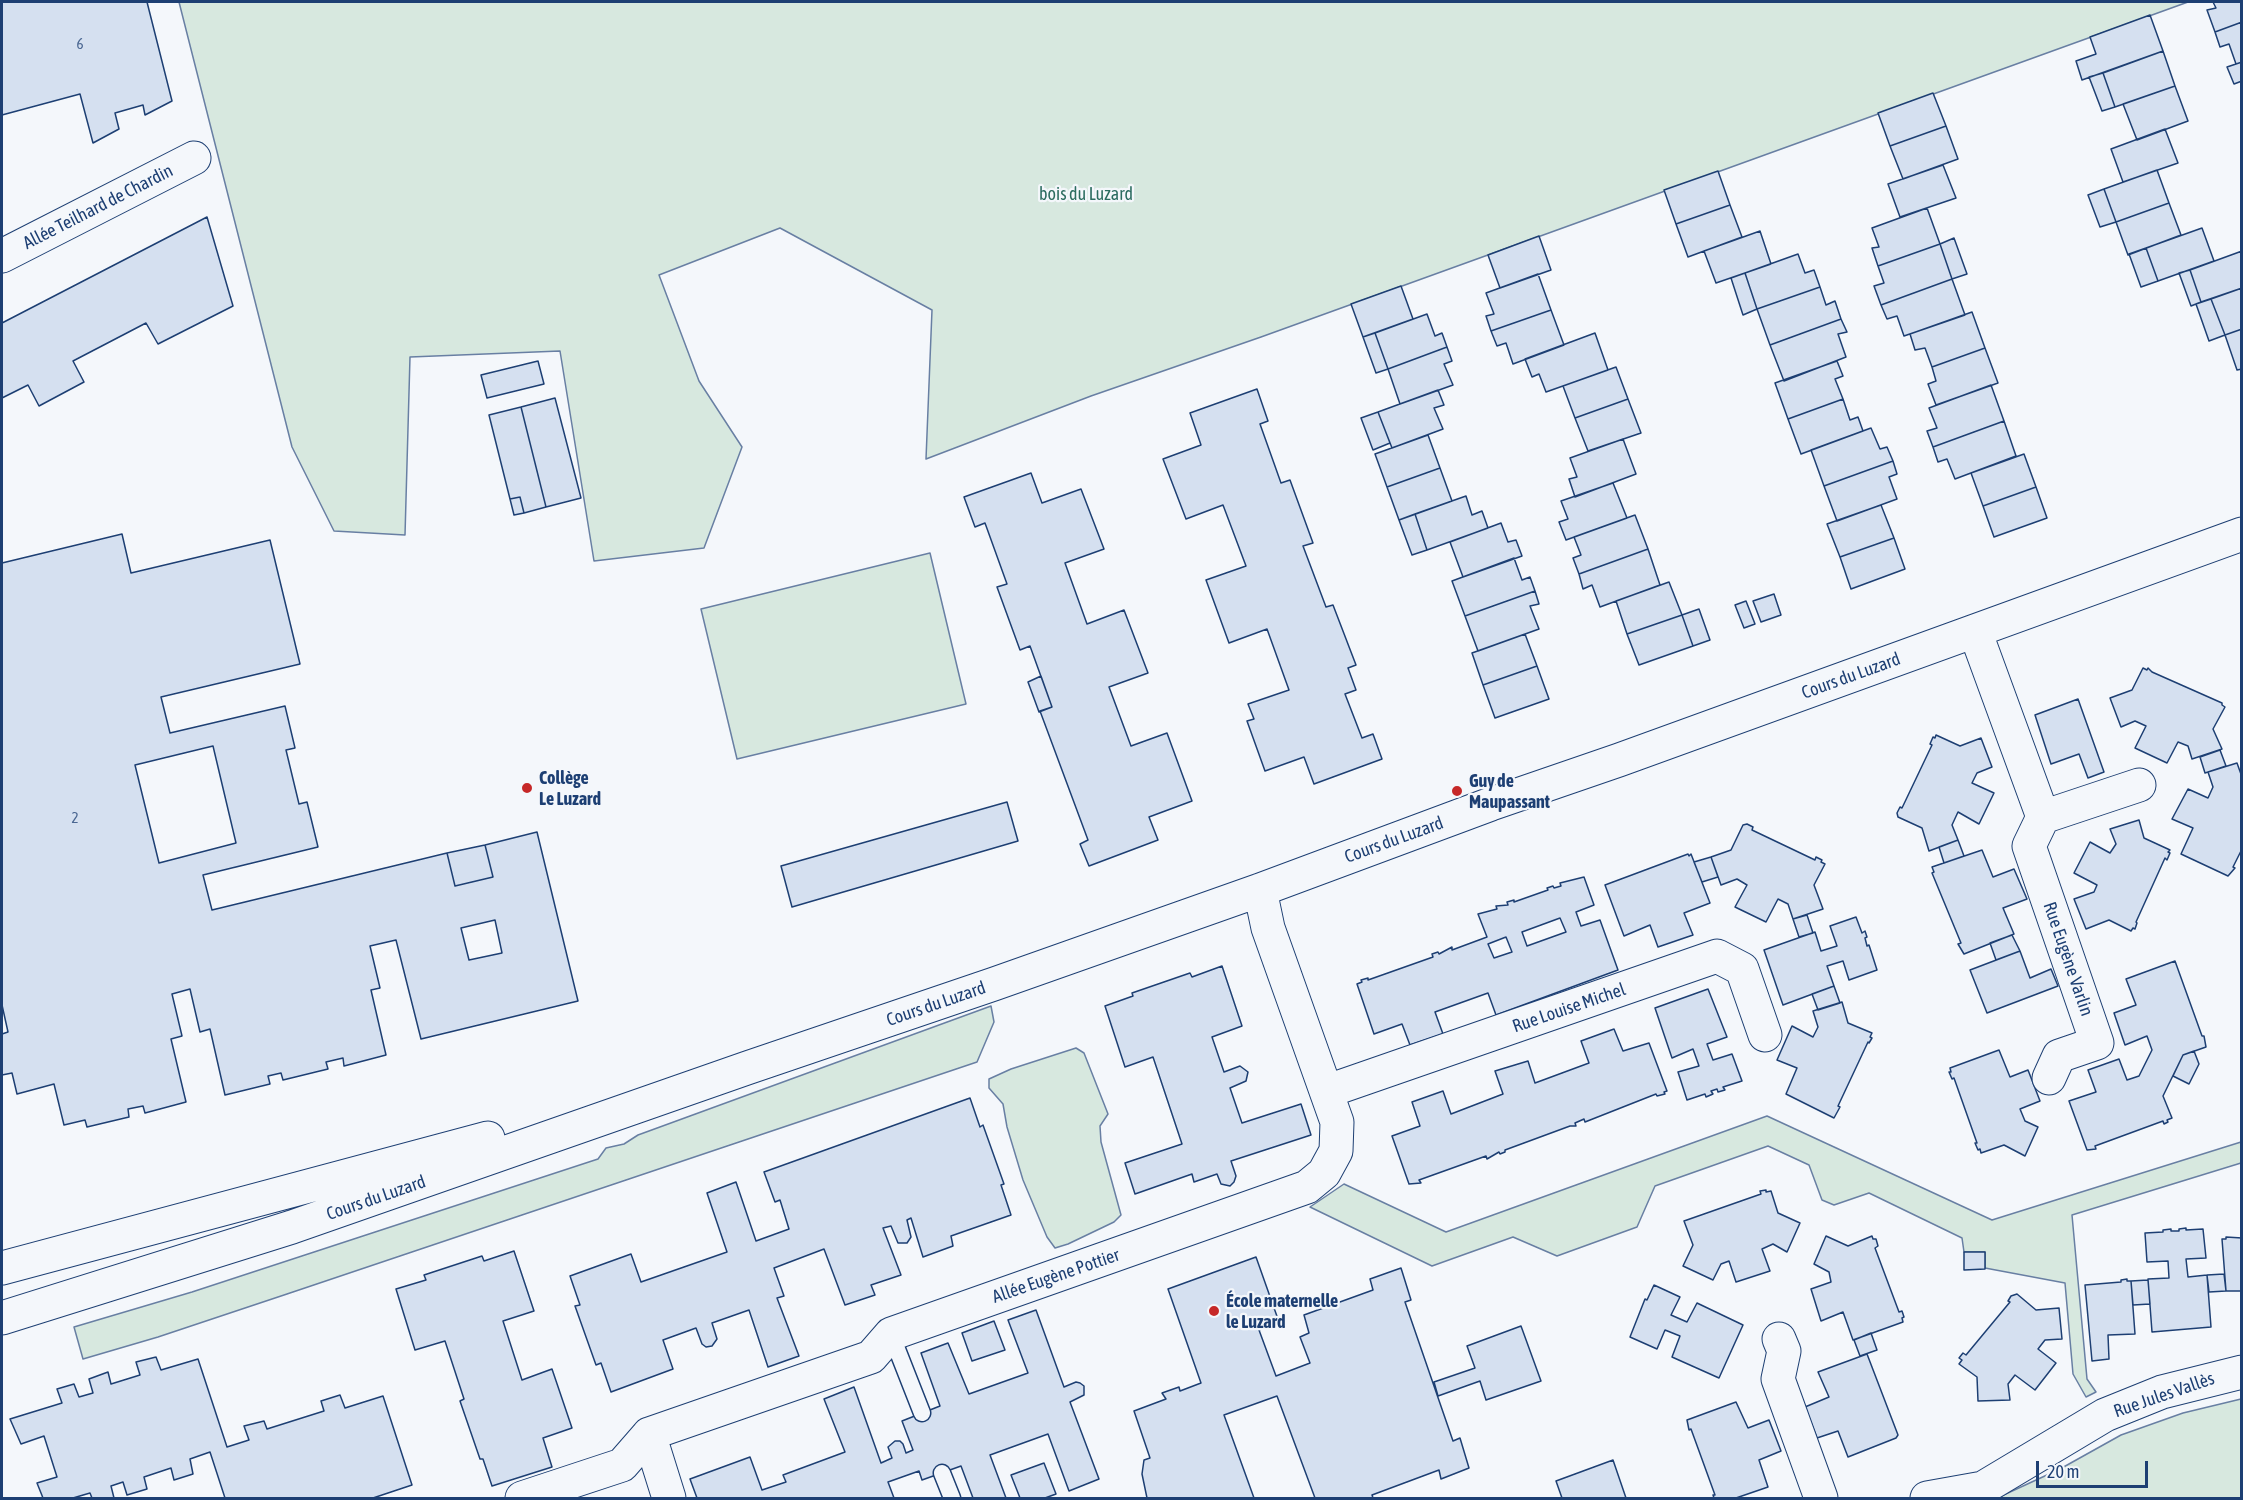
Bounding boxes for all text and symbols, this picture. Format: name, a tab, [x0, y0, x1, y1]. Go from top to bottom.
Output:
house number: 6	[76, 35, 84, 53]
street label: Allée Teilhard de Chardin	[19, 160, 177, 254]
park label: bois du Luzard	[1039, 183, 1133, 205]
street label: Cours du Luzard	[1799, 648, 1903, 704]
place label: Collège Le Luzard	[539, 767, 601, 810]
place label: Guy de Maupassant	[1469, 770, 1550, 812]
marker: Collège Le Luzard	[520, 781, 534, 795]
marker: Guy de Maupassant	[1450, 784, 1464, 798]
house number: 2	[71, 809, 79, 827]
street label: Cours du Luzard	[1342, 812, 1446, 868]
street label: Rue Eugène Varlin	[2038, 899, 2098, 1019]
street label: Cours du Luzard	[884, 977, 988, 1031]
street label: Rue Louise Michel	[1510, 979, 1628, 1037]
street label: Cours du Luzard	[324, 1171, 428, 1225]
street label: Allée Eugène Pottier	[989, 1244, 1123, 1308]
place label: École maternelle le Luzard	[1226, 1290, 1338, 1332]
marker: École maternelle le Luzard	[1207, 1304, 1221, 1318]
street label: Rue Jules Vallès	[2111, 1368, 2217, 1422]
scale bar	[2039, 1449, 2152, 1487]
text: 20 m	[2047, 1461, 2079, 1482]

